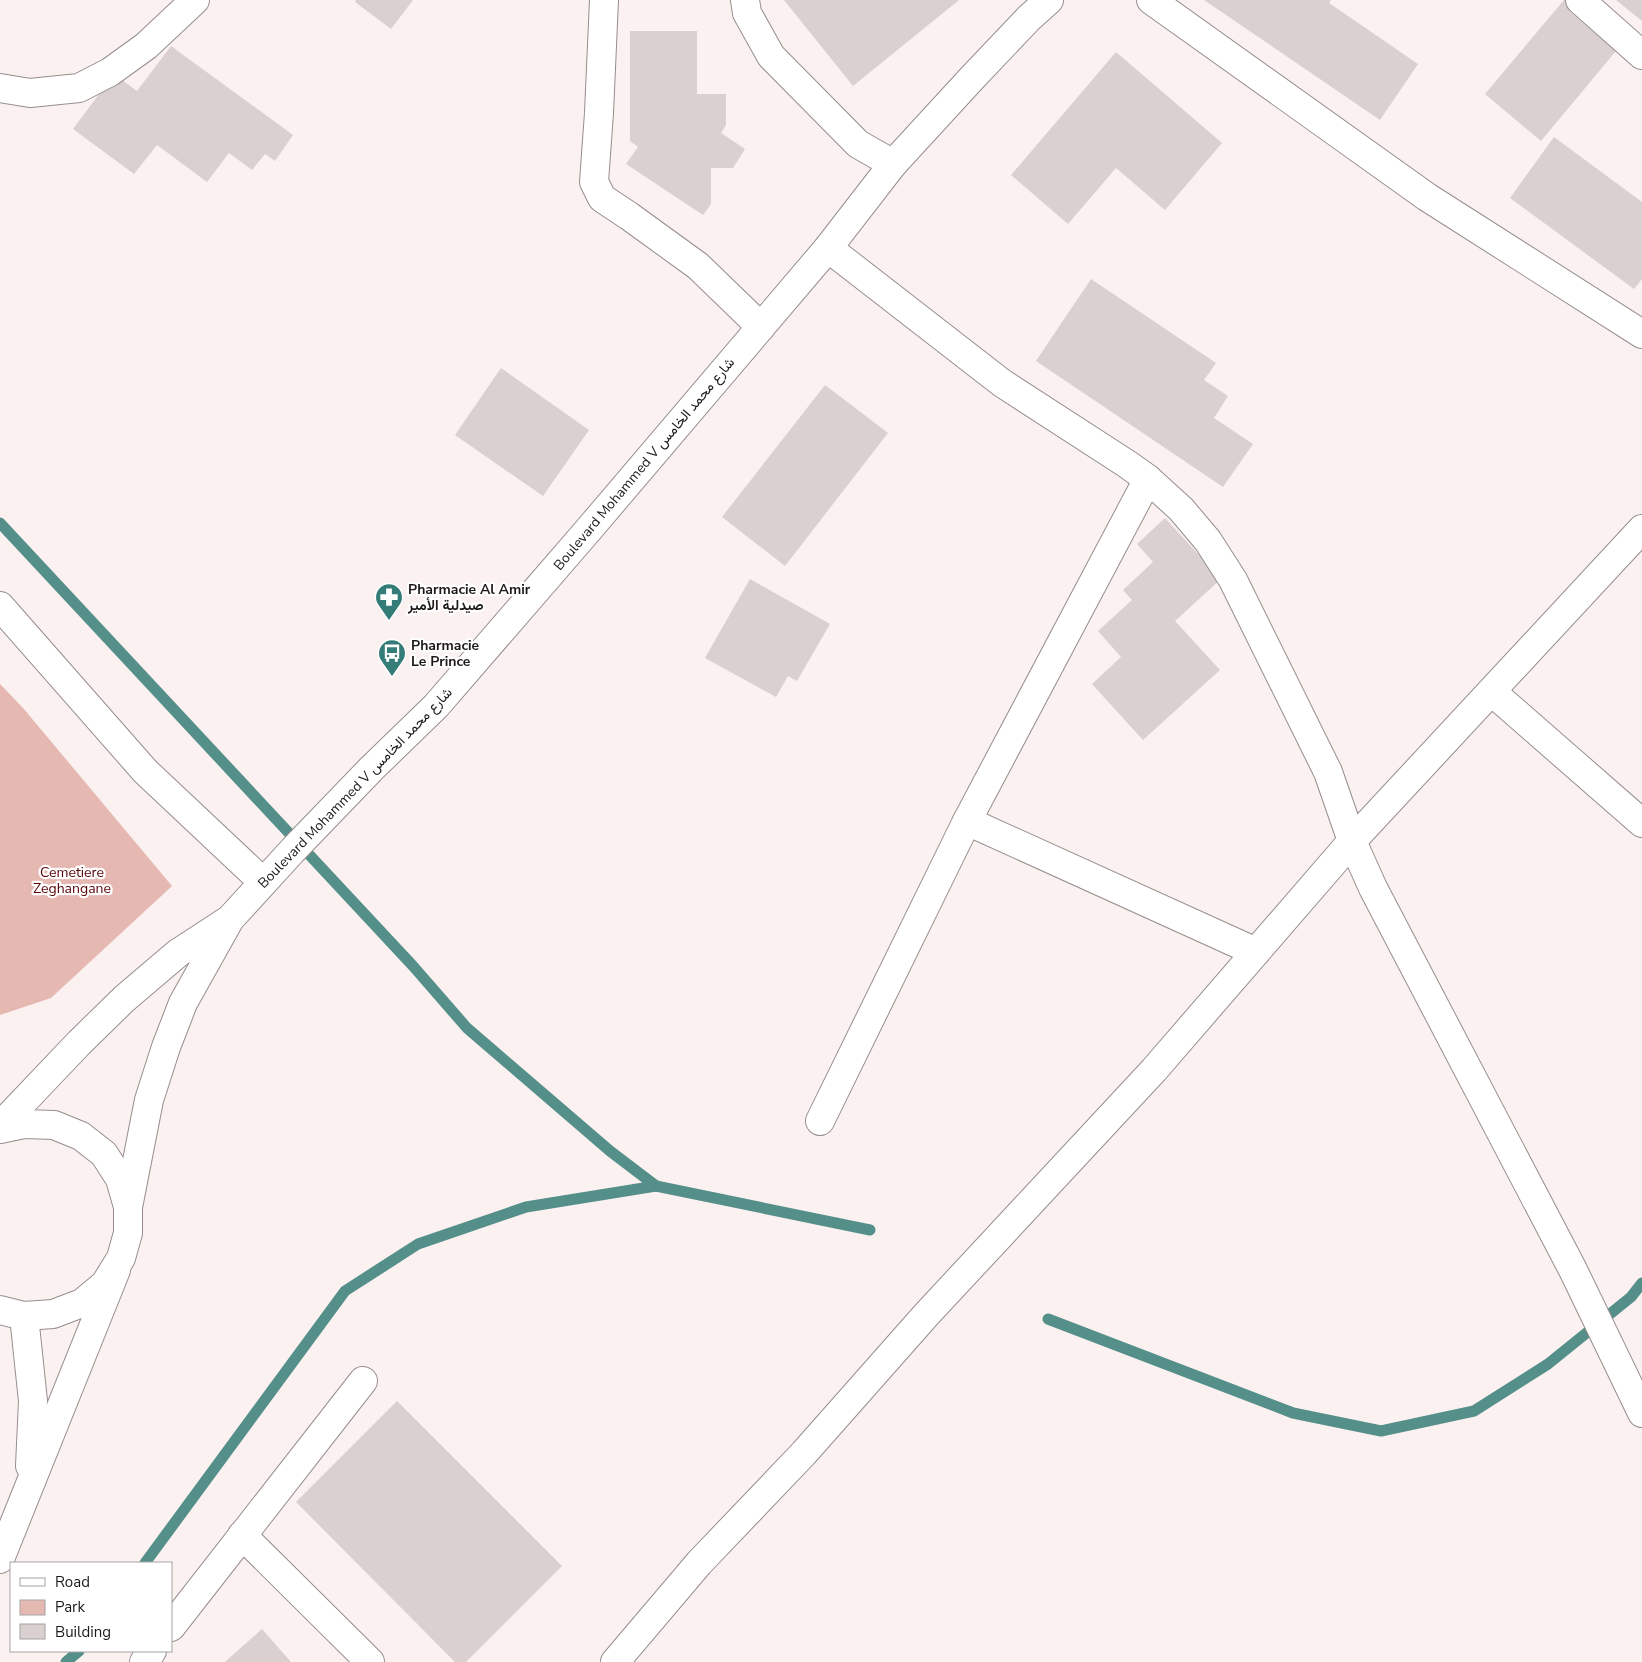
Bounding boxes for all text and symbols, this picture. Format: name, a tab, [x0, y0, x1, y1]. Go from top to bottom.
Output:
street label: Boulevard Mohammed V شارع محمد الخامس	[549, 354, 740, 575]
place label: Pharmacie Al Amir صيدلية الأمير	[407, 580, 531, 615]
pharmacy icon: Pharmacie Al Amir صيدلية الأمير	[374, 582, 404, 621]
place label: Pharmacie Le Prince	[411, 636, 480, 671]
bus stop icon: Pharmacie Le Prince	[377, 638, 407, 677]
street label: Boulevard Mohammed V شارع محمد الخامس	[254, 683, 457, 893]
park label: Cemetiere Zeghangane	[33, 863, 111, 898]
legend	[10, 1562, 172, 1652]
text: Road	[55, 1572, 90, 1592]
text: Park	[55, 1597, 85, 1617]
text: Building	[55, 1622, 111, 1642]

